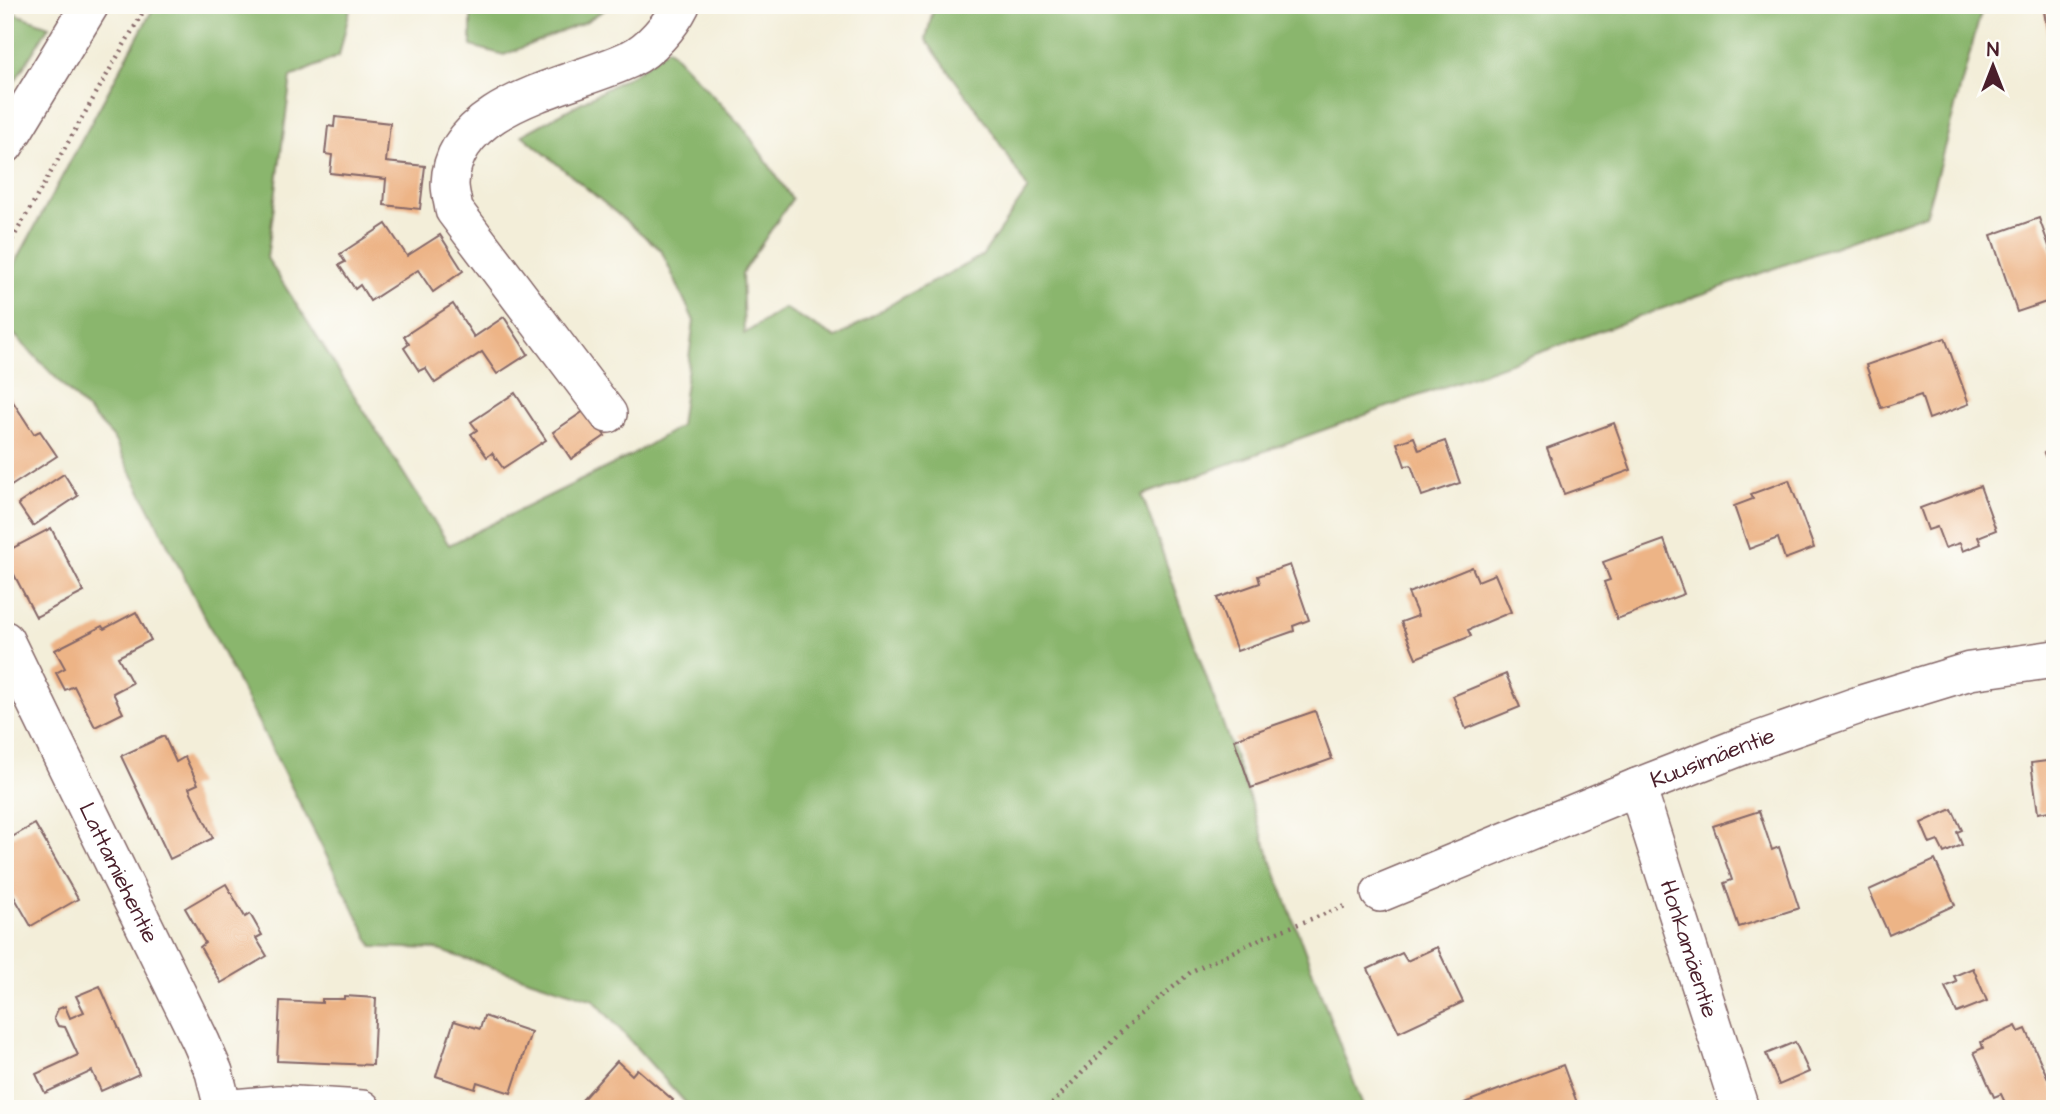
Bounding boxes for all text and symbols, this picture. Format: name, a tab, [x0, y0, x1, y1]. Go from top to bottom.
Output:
north arrow	[1958, 32, 2028, 102]
text: N	[1987, 37, 1999, 64]
street label: Kuusimäentie	[1646, 720, 1779, 796]
street label: Lattamiehentie	[71, 797, 166, 948]
street label: Honkamäentie	[1652, 876, 1726, 1022]

